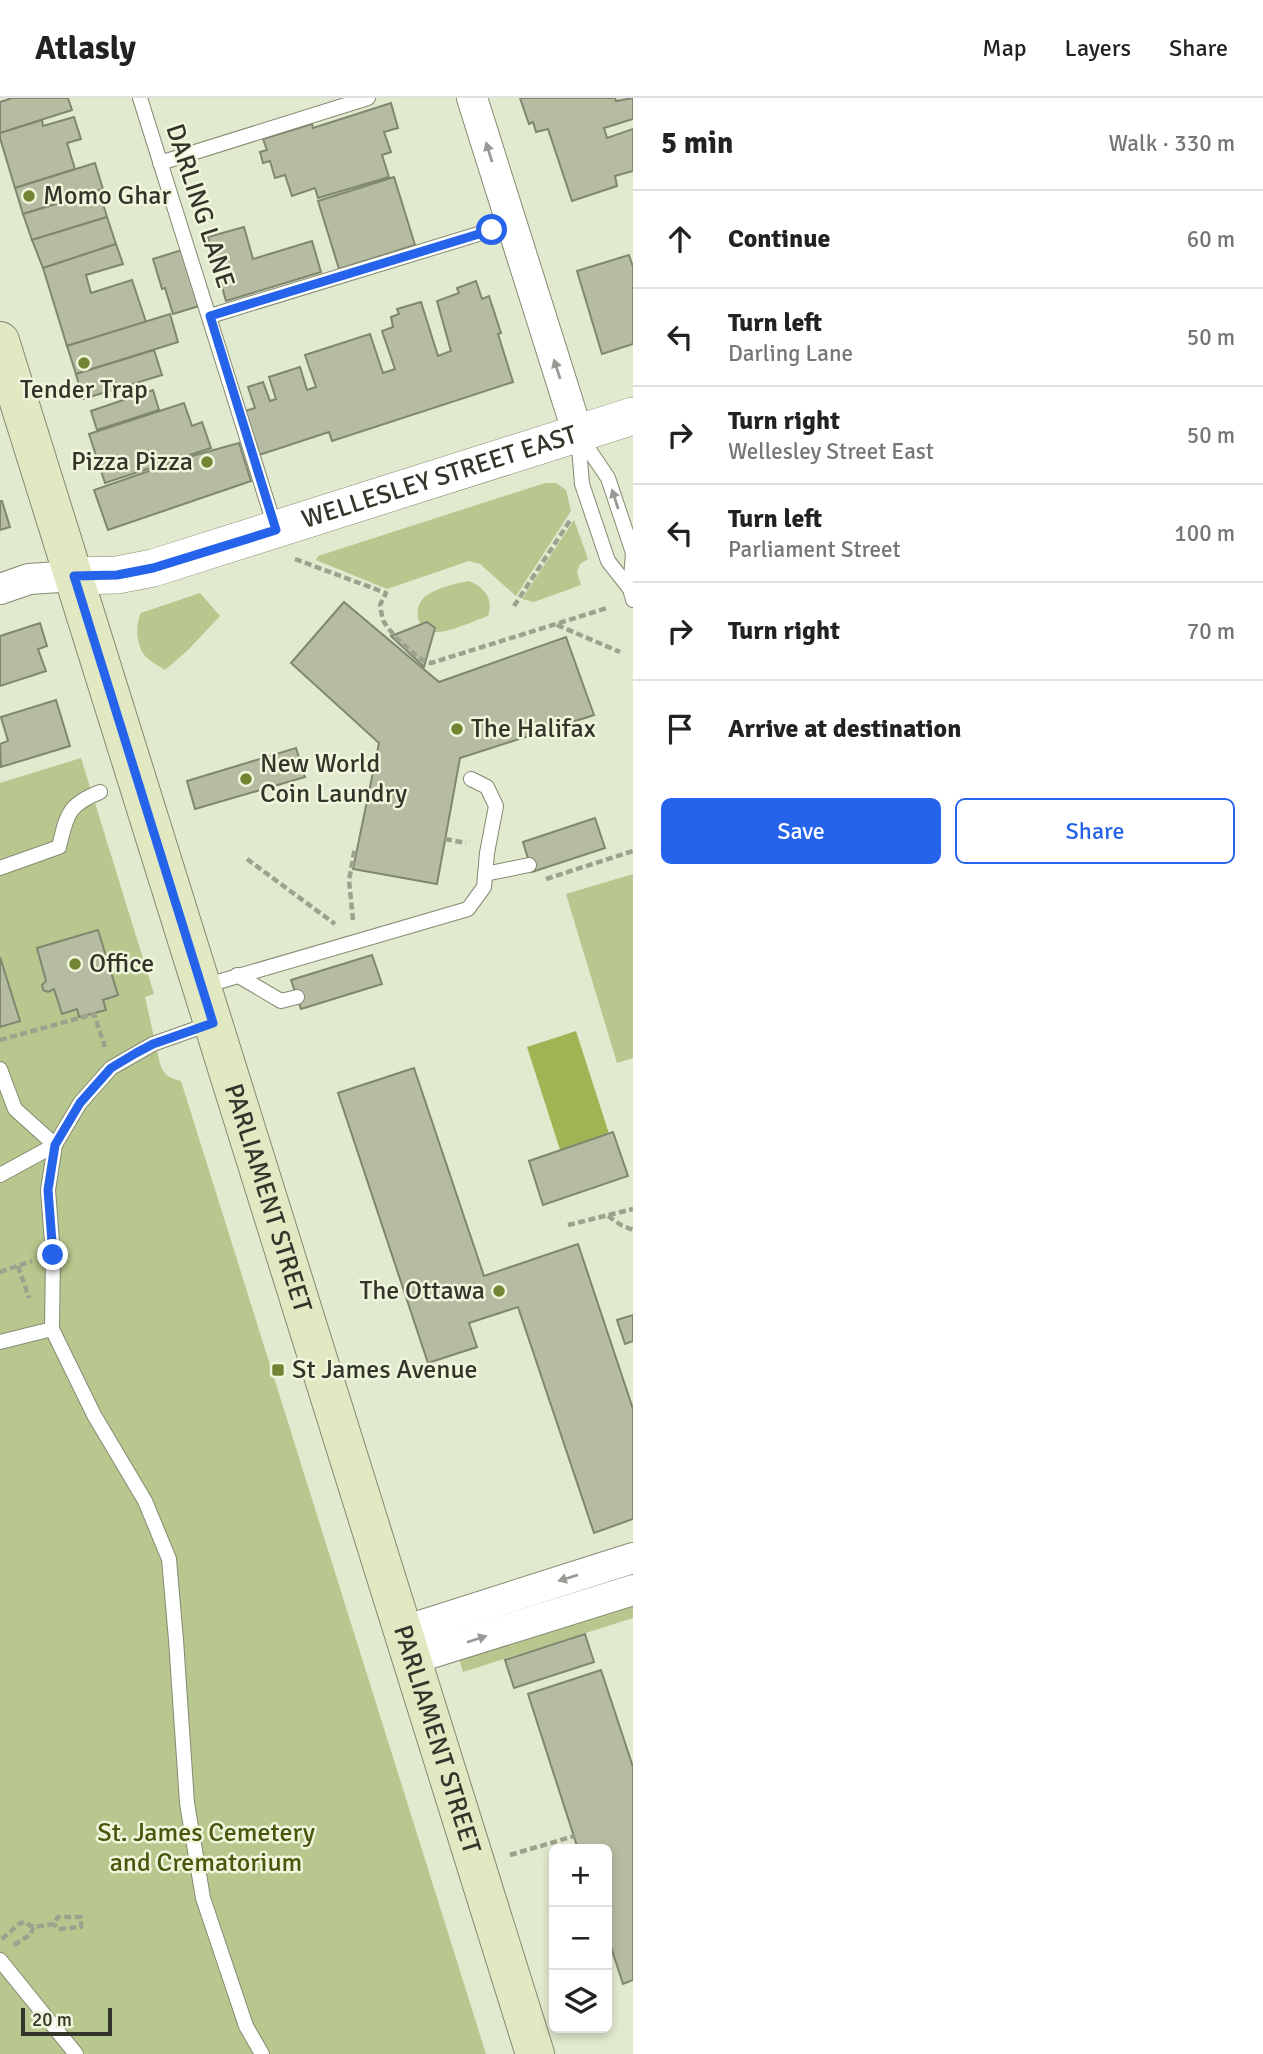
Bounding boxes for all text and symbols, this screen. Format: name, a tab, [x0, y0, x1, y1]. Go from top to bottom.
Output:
text: Atlasly	[35, 28, 136, 69]
text: Map	[982, 33, 1027, 63]
text: Layers	[1065, 33, 1131, 63]
text: Share	[1169, 33, 1228, 63]
street label: DARLING LANE	[158, 120, 242, 292]
text: 5 min	[661, 125, 733, 162]
text: Walk · 330 m	[1109, 129, 1235, 158]
one-way arrow	[483, 141, 493, 162]
place label: Momo Ghar	[43, 180, 172, 212]
marker: Momo Ghar	[21, 188, 37, 204]
route start	[476, 214, 507, 245]
icon: ahead	[661, 220, 699, 258]
text: Continue	[728, 223, 830, 255]
text: 60 m	[1187, 225, 1235, 254]
text: Turn left	[728, 307, 822, 339]
icon: left	[661, 318, 699, 356]
text: 50 m	[1187, 323, 1235, 352]
text: Darling Lane	[728, 339, 853, 368]
marker: Tender Trap	[76, 355, 92, 371]
one-way arrow	[551, 358, 562, 379]
place label: Tender Trap	[20, 374, 148, 406]
text: Turn right	[728, 405, 840, 437]
icon: right	[661, 416, 699, 454]
street label: WELLESLEY STREET EAST	[298, 419, 581, 536]
text: 50 m	[1187, 421, 1235, 450]
text: Wellesley Street East	[728, 437, 934, 466]
place label: Pizza Pizza	[71, 446, 193, 478]
marker: Pizza Pizza	[199, 454, 215, 470]
one-way arrow	[609, 488, 620, 509]
text: Turn left	[728, 503, 822, 535]
icon: left	[661, 514, 699, 552]
text: 100 m	[1174, 519, 1235, 548]
text: Parliament Street	[728, 535, 901, 564]
icon: right	[661, 612, 699, 650]
text: Turn right	[728, 615, 840, 647]
text: 70 m	[1187, 617, 1235, 646]
icon: arrive	[661, 710, 699, 748]
place label: The Halifax	[471, 713, 596, 745]
text: Arrive at destination	[728, 713, 961, 745]
marker: The Halifax	[449, 721, 465, 737]
place label: New World Coin Laundry	[260, 748, 407, 810]
marker: New World Coin Laundry	[238, 771, 254, 787]
button: Save	[661, 798, 941, 864]
button: Share	[955, 798, 1235, 864]
place label: Office	[89, 948, 154, 980]
marker: Office	[67, 956, 83, 972]
street label: PARLIAMENT STREET	[217, 1080, 319, 1317]
route end	[37, 1239, 68, 1270]
place label: The Ottawa	[359, 1275, 485, 1307]
marker: The Ottawa	[491, 1283, 507, 1299]
place label: St James Avenue	[292, 1354, 478, 1386]
marker: St James Avenue	[270, 1362, 286, 1378]
one-way arrow	[557, 1574, 578, 1584]
street label: PARLIAMENT STREET	[386, 1621, 488, 1858]
one-way arrow	[467, 1633, 488, 1644]
park label: St. James Cemetery and Crematorium	[97, 1817, 315, 1879]
map controls	[549, 1844, 612, 2033]
button: +	[549, 1844, 612, 1907]
button: −	[549, 1907, 612, 1970]
button: layers	[549, 1970, 612, 2033]
scale bar	[21, 2005, 112, 2037]
text: 20 m	[32, 2008, 72, 2032]

